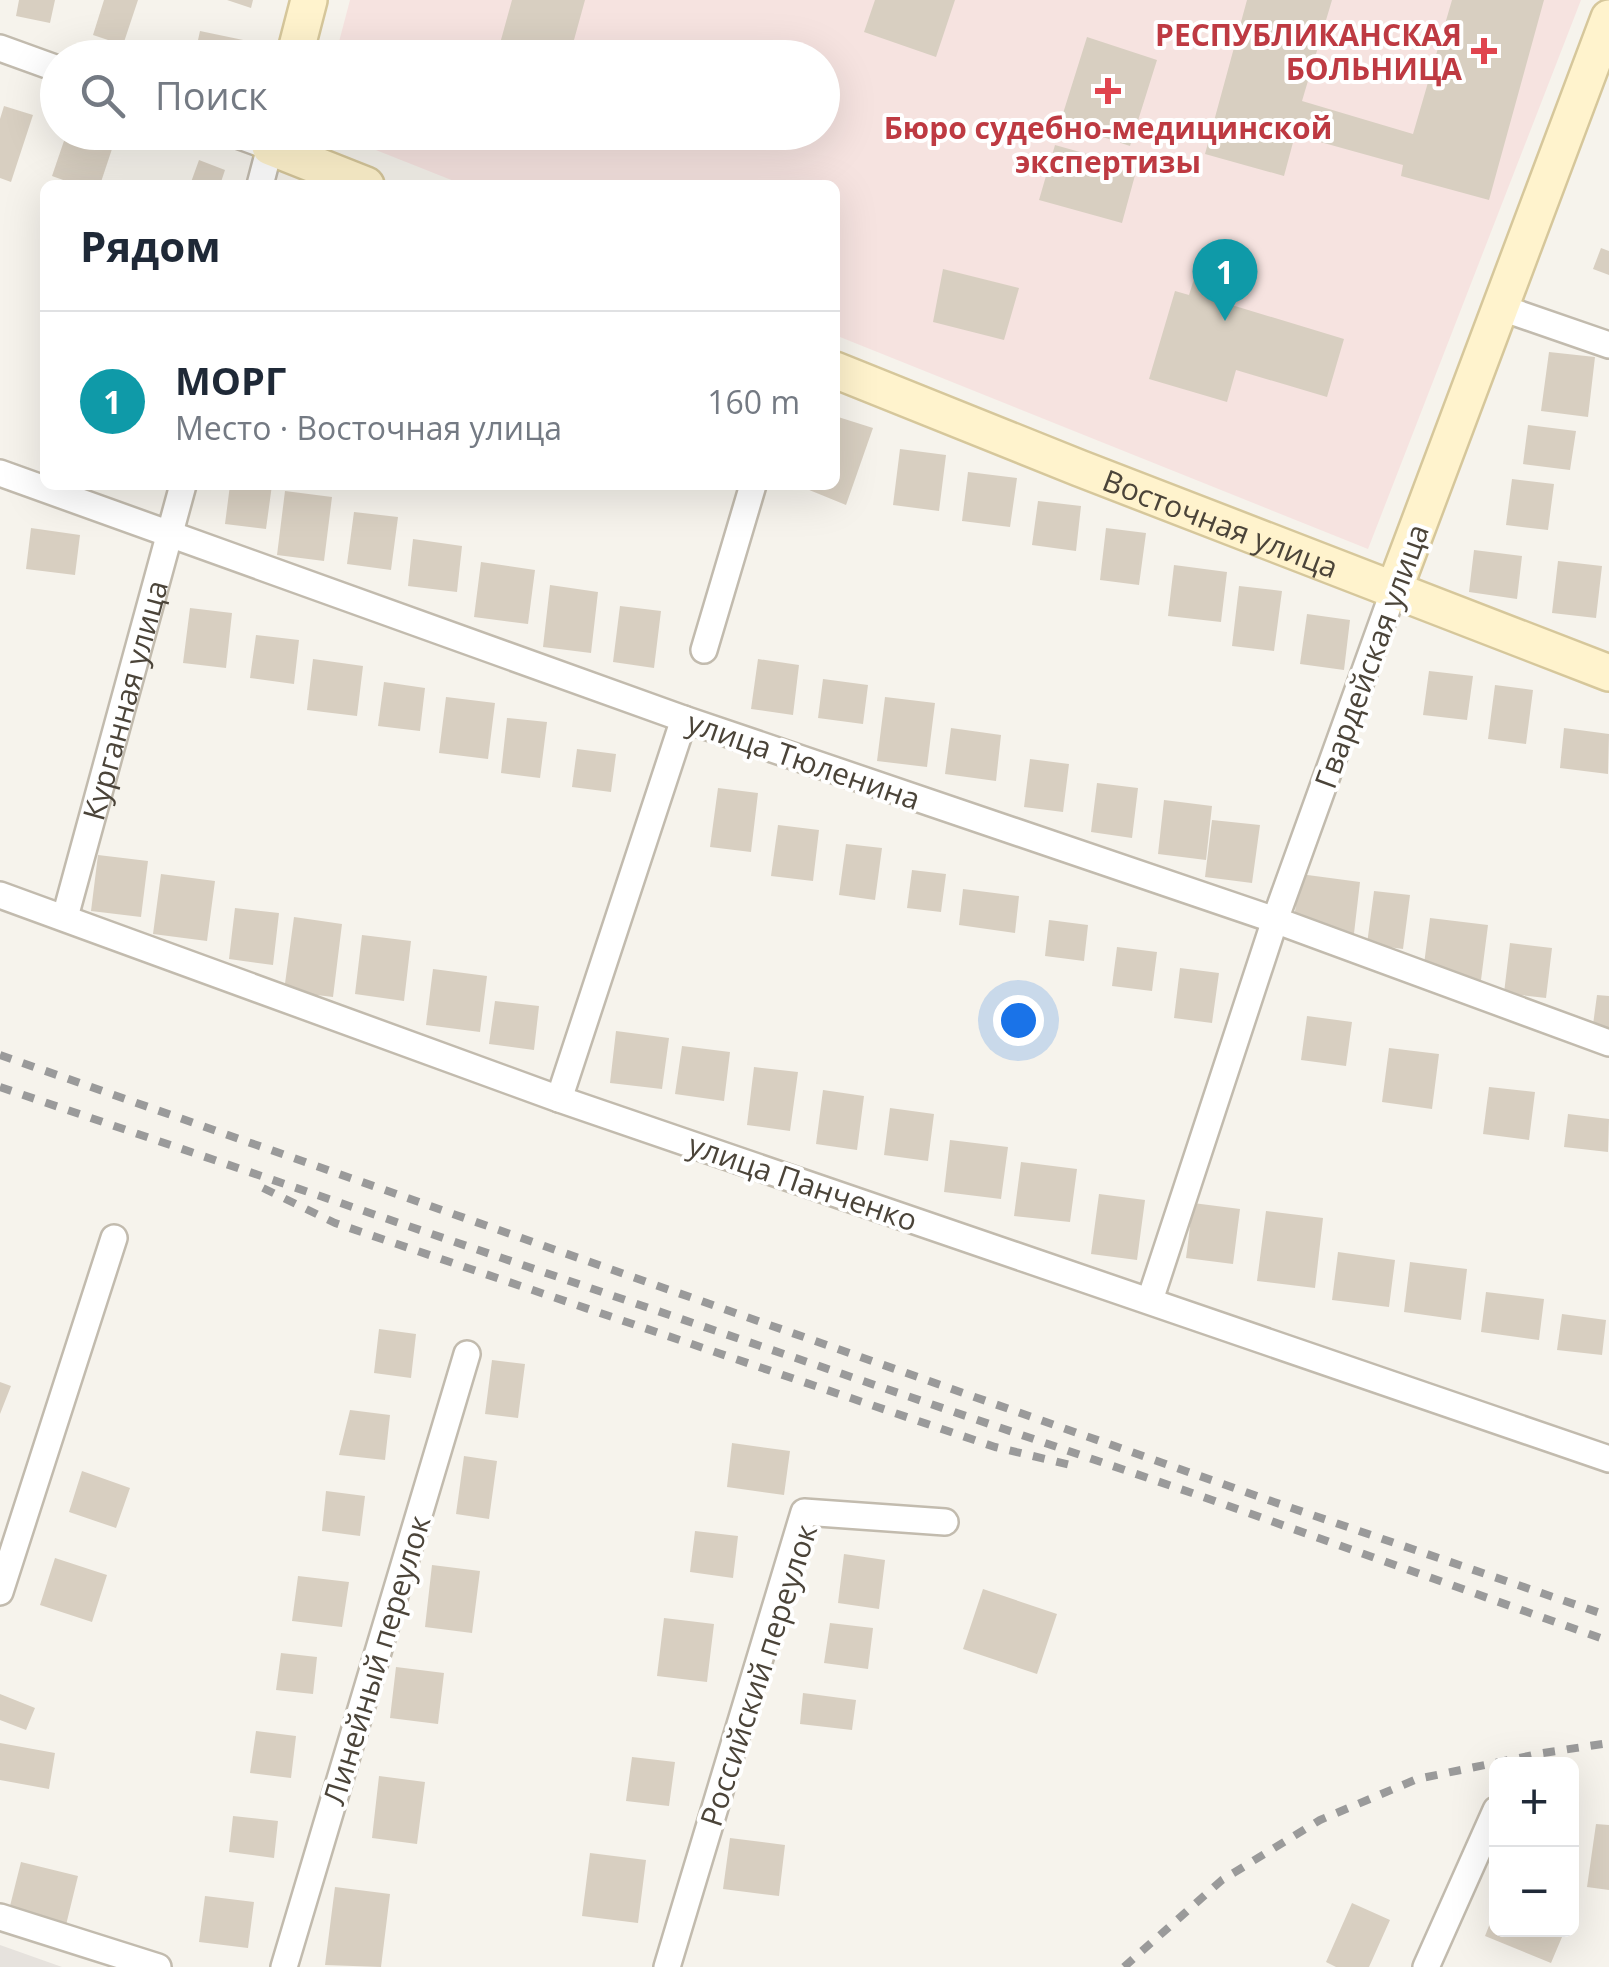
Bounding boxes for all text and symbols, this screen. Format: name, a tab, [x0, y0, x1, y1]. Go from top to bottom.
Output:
place label: РЕСПУБЛИКАНСКАЯ БОЛЬНИЦА	[1155, 14, 1462, 89]
marker: РЕСПУБЛИКАНСКАЯ БОЛЬНИЦА	[1471, 38, 1497, 64]
search box	[40, 40, 840, 150]
icon: search	[75, 68, 130, 123]
text: Поиск	[155, 69, 268, 121]
marker: Бюро судебно-медицинской экспертизы	[1095, 78, 1121, 104]
place label: Бюро судебно-медицинской экспертизы	[884, 107, 1332, 182]
text: Рядом	[80, 217, 221, 274]
pin: 1	[1192, 238, 1258, 321]
text: МОРГ	[175, 354, 286, 406]
text: 1	[103, 380, 122, 423]
text: 160 m	[707, 380, 800, 423]
text: Место · Восточная улица	[175, 406, 562, 449]
street label: Восточная улица	[1097, 459, 1344, 587]
street label: Гвардейская улица	[1304, 518, 1438, 794]
street label: Курганная улица	[72, 575, 177, 825]
street label: улица Тюленина	[682, 701, 926, 819]
your location	[993, 995, 1044, 1046]
street label: улица Панченко	[683, 1124, 923, 1240]
street label: Линейный переулок	[312, 1510, 440, 1810]
street label: Российский переулок	[690, 1518, 826, 1831]
map controls	[1489, 1757, 1579, 1937]
button: +	[1489, 1757, 1579, 1847]
button: −	[1489, 1847, 1579, 1937]

